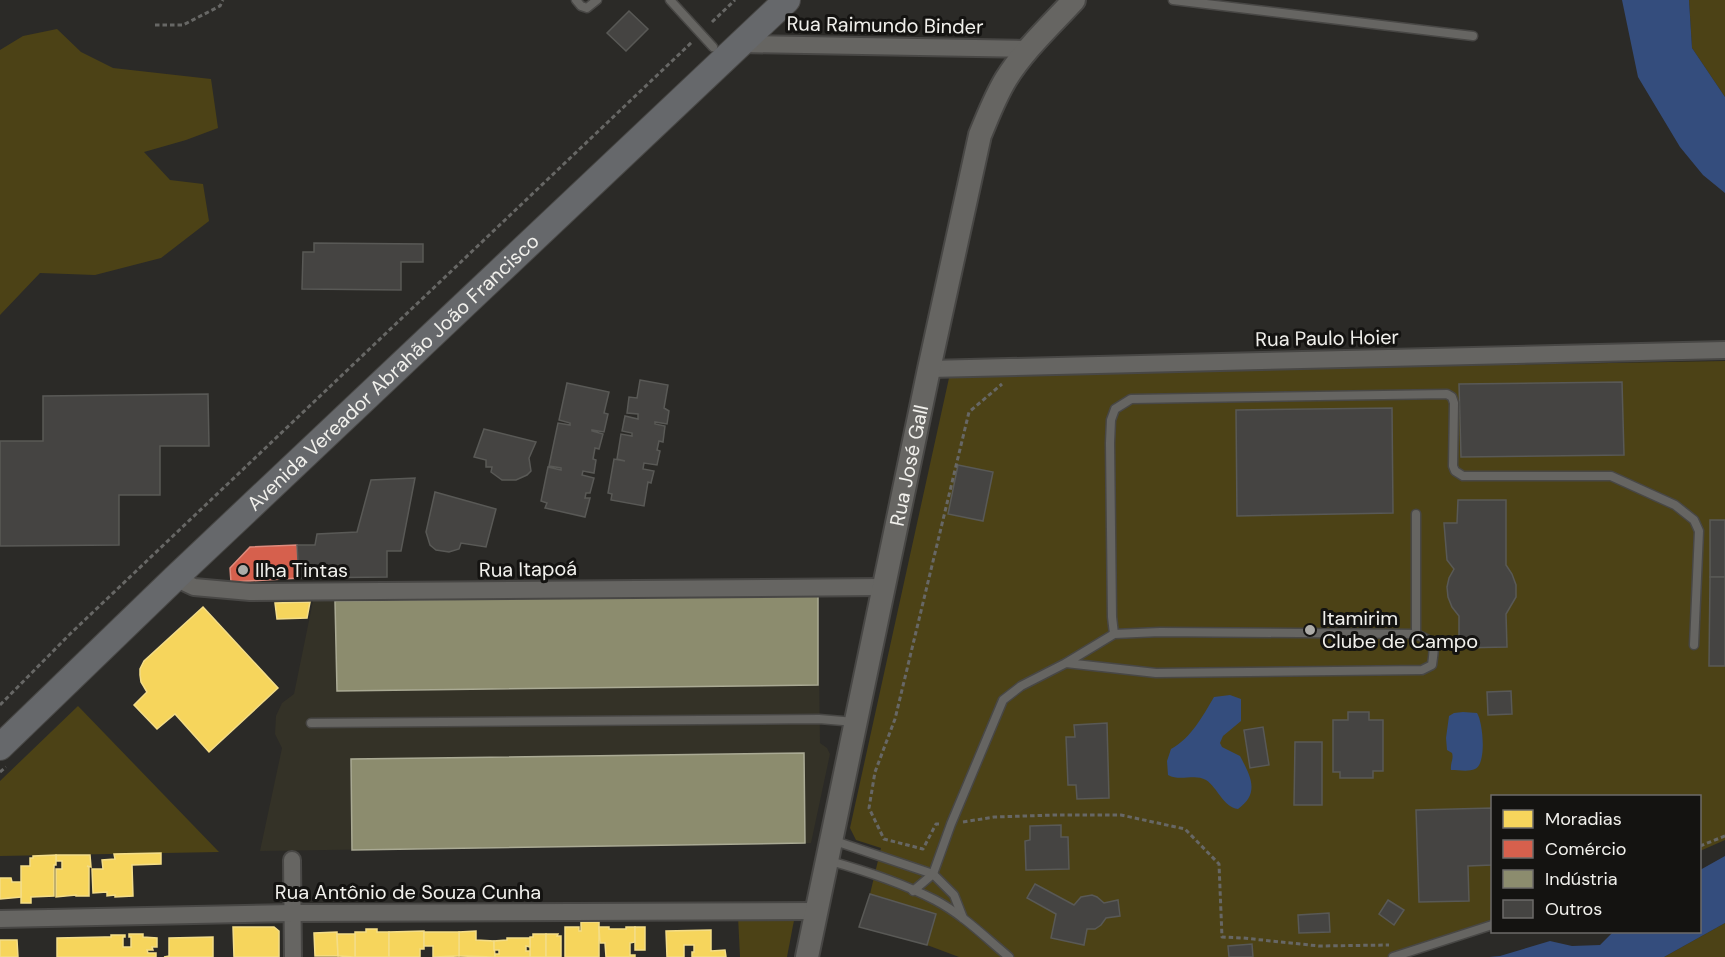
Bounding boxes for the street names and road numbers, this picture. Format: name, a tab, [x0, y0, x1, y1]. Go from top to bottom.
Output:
street label: Rua Raimundo Binder	[786, 10, 984, 40]
street label: Avenida Vereador Abrahão João Francisco	[241, 228, 545, 516]
street label: Rua Paulo Hoier	[1255, 324, 1399, 352]
street label: Rua José Gall	[884, 402, 934, 528]
street label: Rua Itapoá	[479, 555, 577, 583]
street label: Rua Antônio de Souza Cunha	[275, 879, 541, 905]

